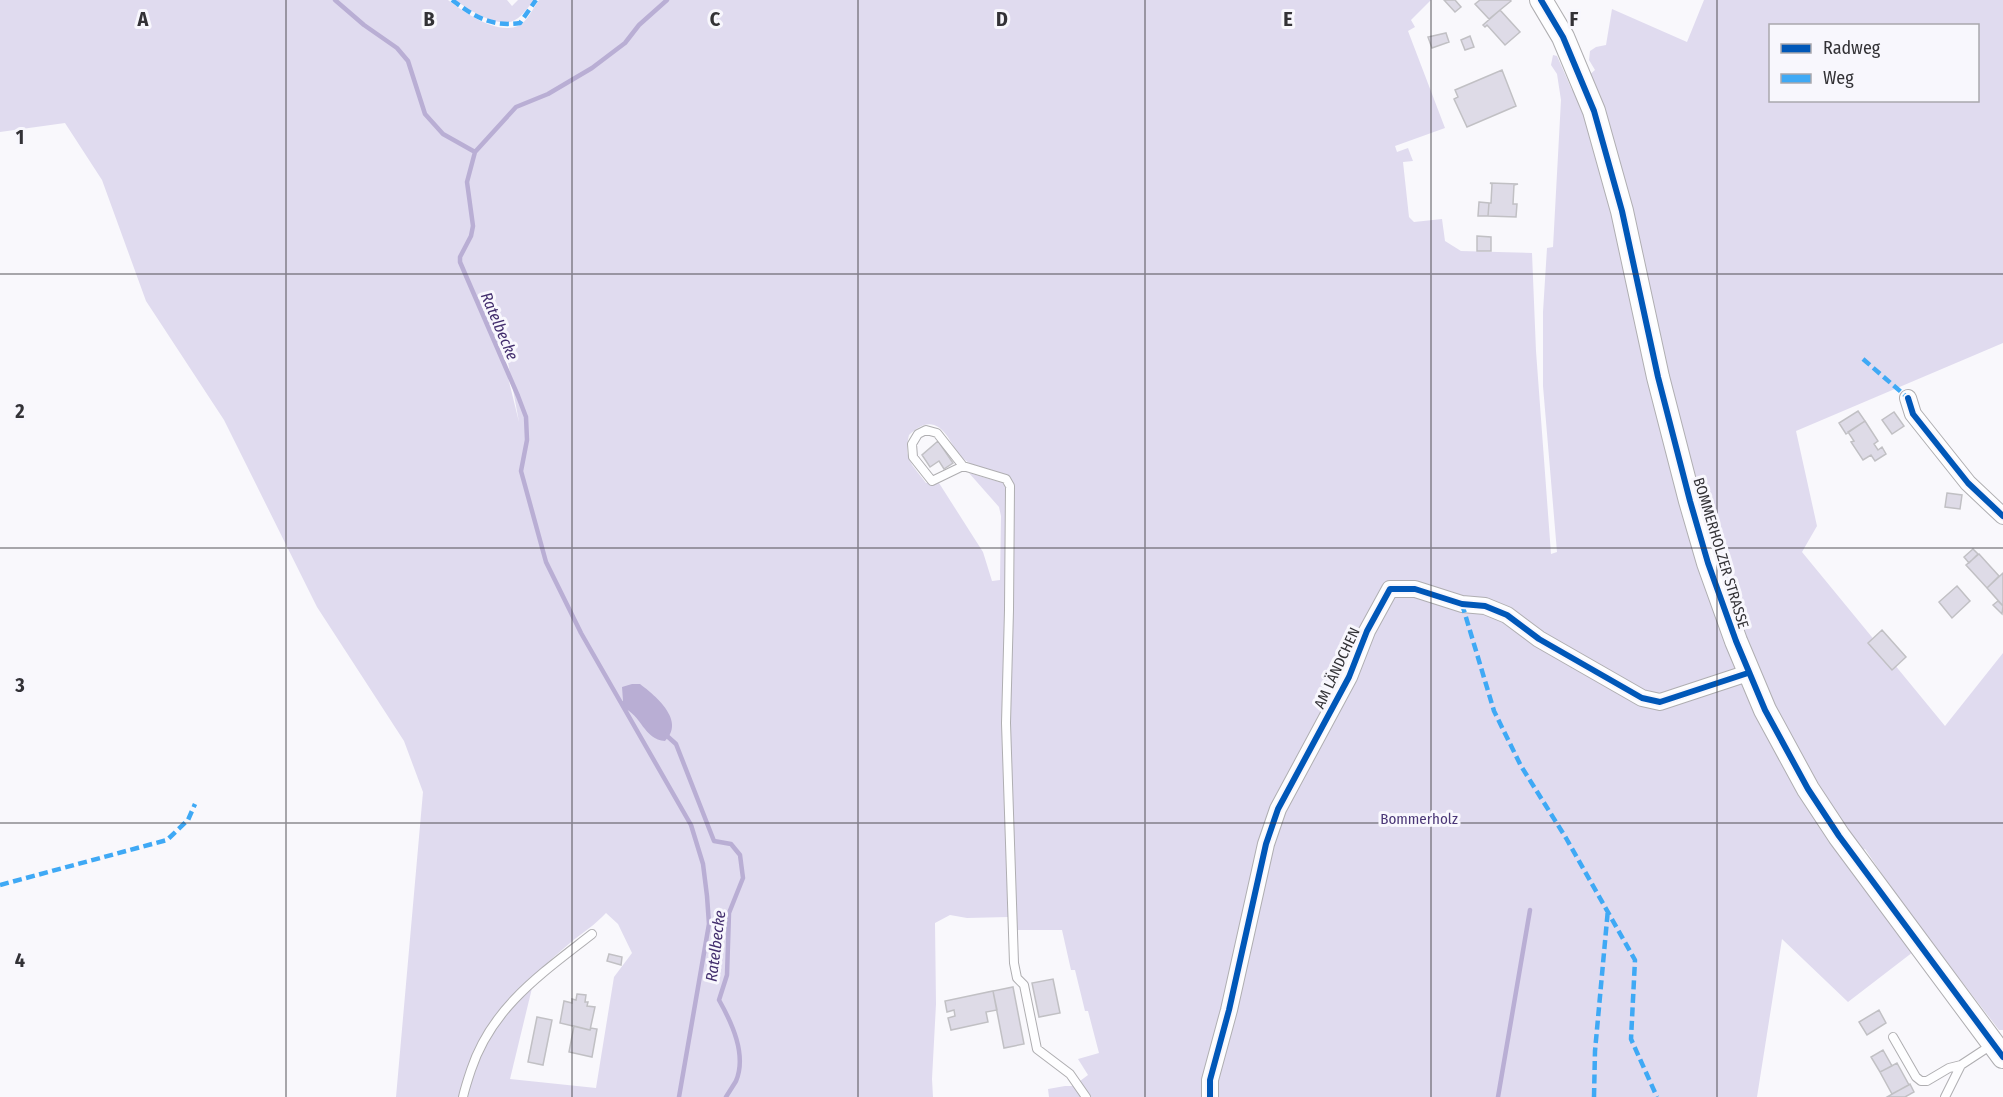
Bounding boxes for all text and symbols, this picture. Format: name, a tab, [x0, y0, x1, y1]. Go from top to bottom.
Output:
text: A	[137, 7, 150, 31]
text: B	[423, 7, 435, 31]
text: C	[710, 7, 721, 31]
text: D	[996, 7, 1008, 31]
text: E	[1283, 7, 1293, 31]
text: F	[1570, 7, 1579, 31]
legend	[1769, 24, 1979, 102]
text: Radweg	[1823, 37, 1881, 59]
text: Weg	[1823, 67, 1854, 89]
text: 1	[16, 125, 24, 149]
water label: Ratelbecke	[477, 289, 522, 363]
text: 2	[14, 399, 25, 423]
street label: BOMMERHOLZER STRASSE	[1689, 475, 1753, 631]
street label: AM LÄNDCHEN	[1310, 625, 1364, 711]
text: 3	[14, 673, 25, 697]
park label: Bommerholz	[1380, 810, 1458, 828]
water label: Ratelbecke	[702, 909, 729, 983]
text: 4	[15, 948, 25, 972]

